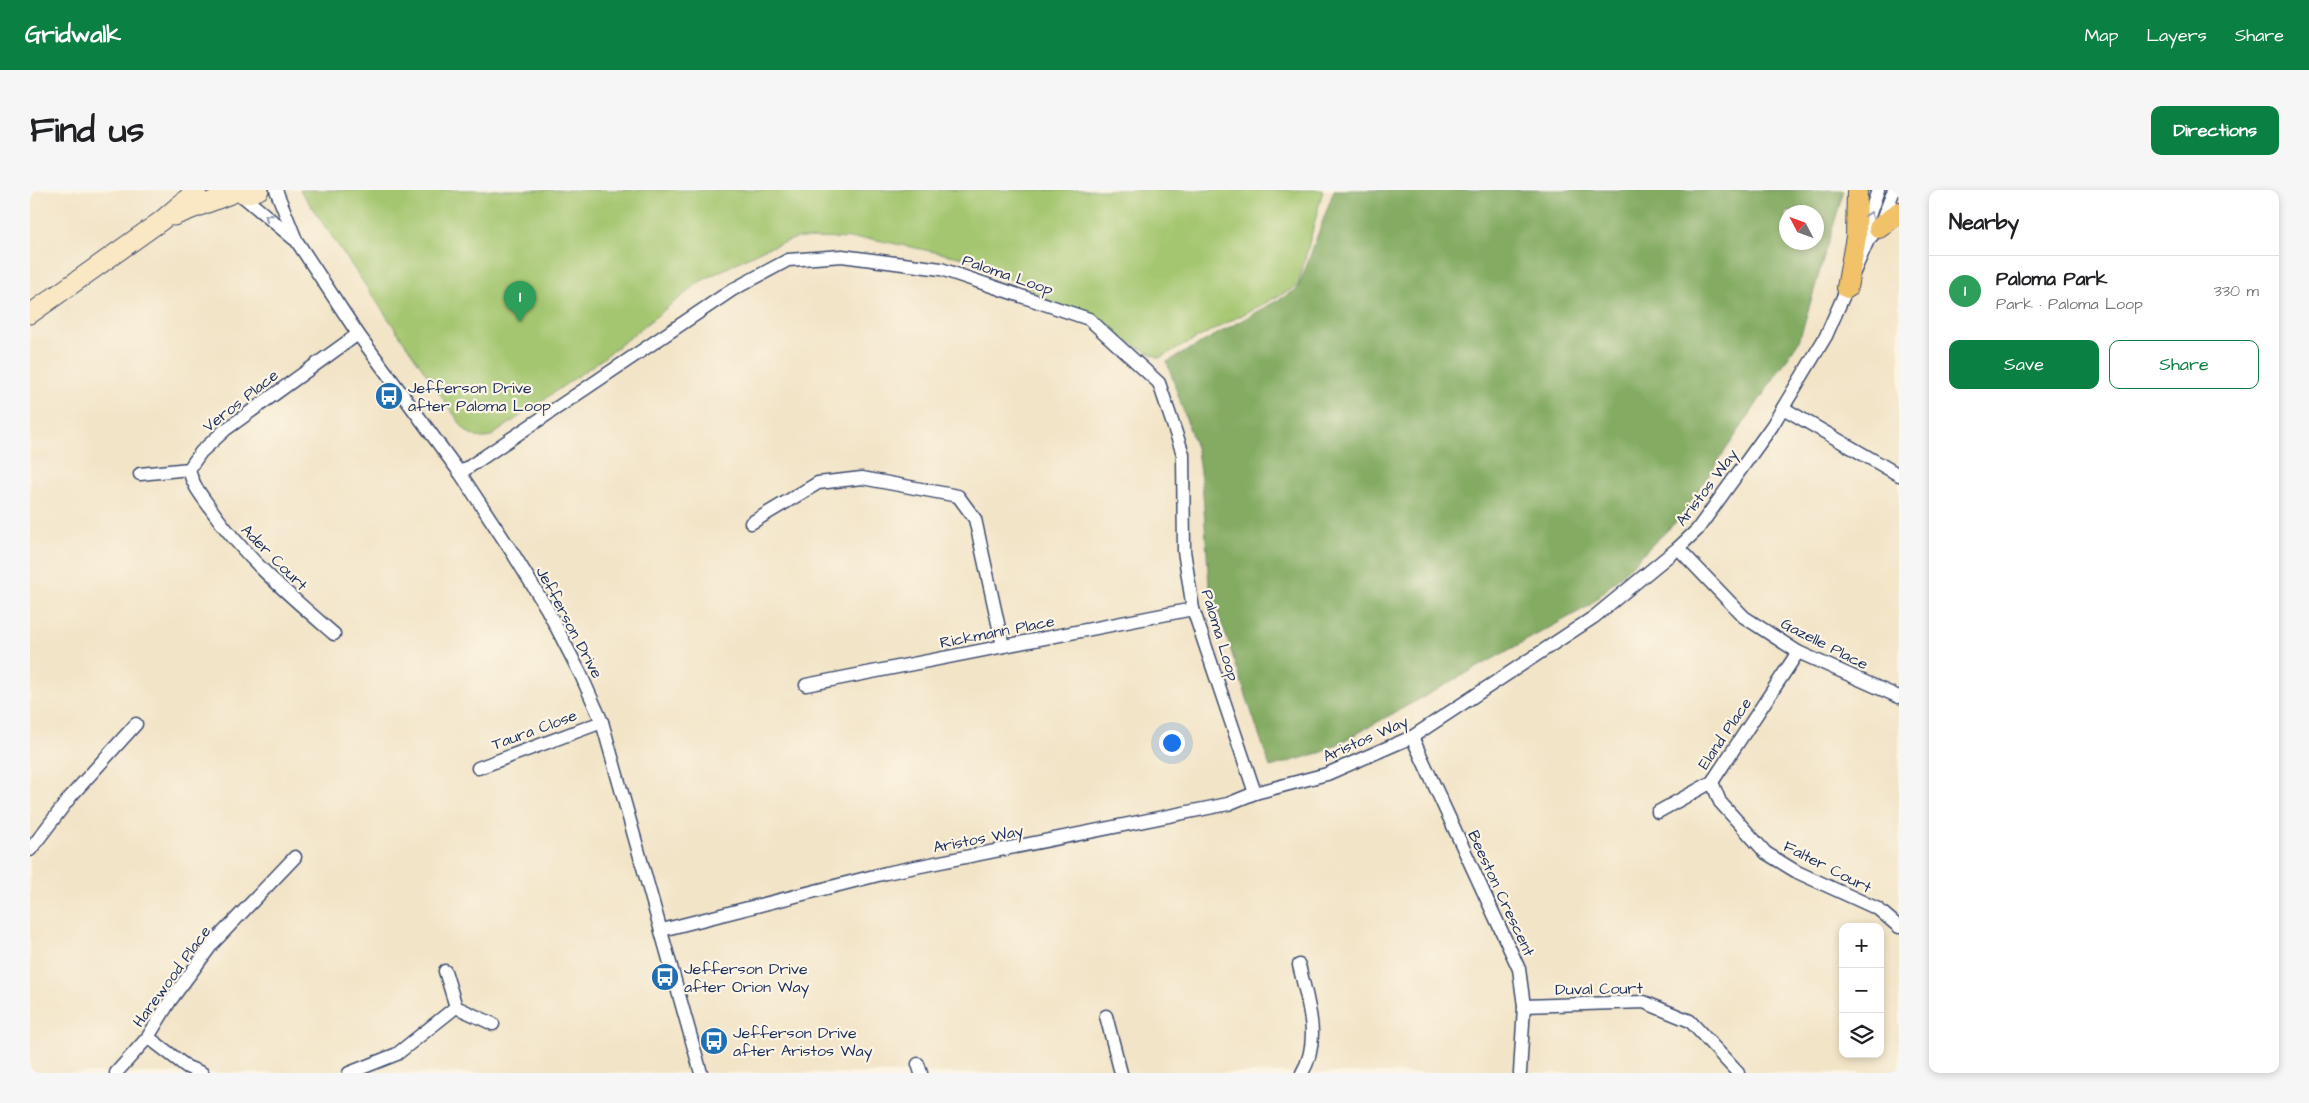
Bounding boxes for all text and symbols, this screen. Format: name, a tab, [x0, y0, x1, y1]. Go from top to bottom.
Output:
text: Gridwalk	[25, 18, 121, 52]
text: Map	[2084, 23, 2118, 48]
text: Layers	[2146, 23, 2207, 48]
text: Share	[2235, 23, 2284, 48]
text: Find us	[30, 106, 144, 155]
button: Directions	[2151, 106, 2279, 155]
north arrow	[1779, 205, 1824, 250]
text: Nearby	[1949, 208, 2019, 237]
one-way arrow	[1864, 211, 1874, 219]
one-way arrow	[265, 214, 274, 223]
street label: Paloma Loop	[959, 249, 1056, 301]
text: Paloma Park	[1996, 266, 2107, 293]
text: 1	[1964, 280, 1966, 302]
text: 330 m	[2214, 280, 2259, 302]
pin: 1	[504, 281, 536, 322]
text: Park · Paloma Loop	[1996, 293, 2143, 315]
button: Save	[1949, 340, 2099, 389]
button: Share	[2109, 340, 2259, 389]
street label: Veros Place	[198, 364, 283, 437]
place label: Jefferson Drive after Paloma Loop	[408, 377, 551, 417]
bus stop icon: Jefferson Drive after Paloma Loop	[374, 381, 404, 411]
street label: Aristos Way	[1671, 444, 1744, 531]
street label: Ader Court	[236, 519, 313, 596]
street label: Jefferson Drive	[530, 563, 608, 683]
street label: Paloma Loop	[1196, 587, 1244, 684]
street label: Rickmann Place	[938, 610, 1057, 654]
street label: Gazelle Place	[1777, 612, 1872, 676]
street label: Eland Place	[1693, 693, 1757, 774]
street label: Taura Close	[489, 704, 580, 756]
street label: Aristos Way	[1319, 710, 1412, 768]
your location	[1159, 730, 1185, 756]
street label: Aristos Way	[931, 819, 1026, 859]
street label: Beeston Crescent	[1462, 827, 1540, 960]
street label: Falter Court	[1780, 835, 1876, 899]
street label: Harewood Place	[127, 921, 216, 1032]
map controls	[1839, 923, 1884, 1058]
button: +	[1839, 923, 1884, 968]
place label: Jefferson Drive after Orion Way	[684, 958, 810, 999]
bus stop icon: Jefferson Drive after Orion Way	[650, 962, 680, 992]
button: −	[1839, 968, 1884, 1013]
street label: Duval Court	[1555, 977, 1644, 1001]
button: layers	[1839, 1013, 1884, 1058]
place label: Jefferson Drive after Aristos Way	[733, 1022, 873, 1063]
bus stop icon: Jefferson Drive after Aristos Way	[699, 1026, 729, 1056]

